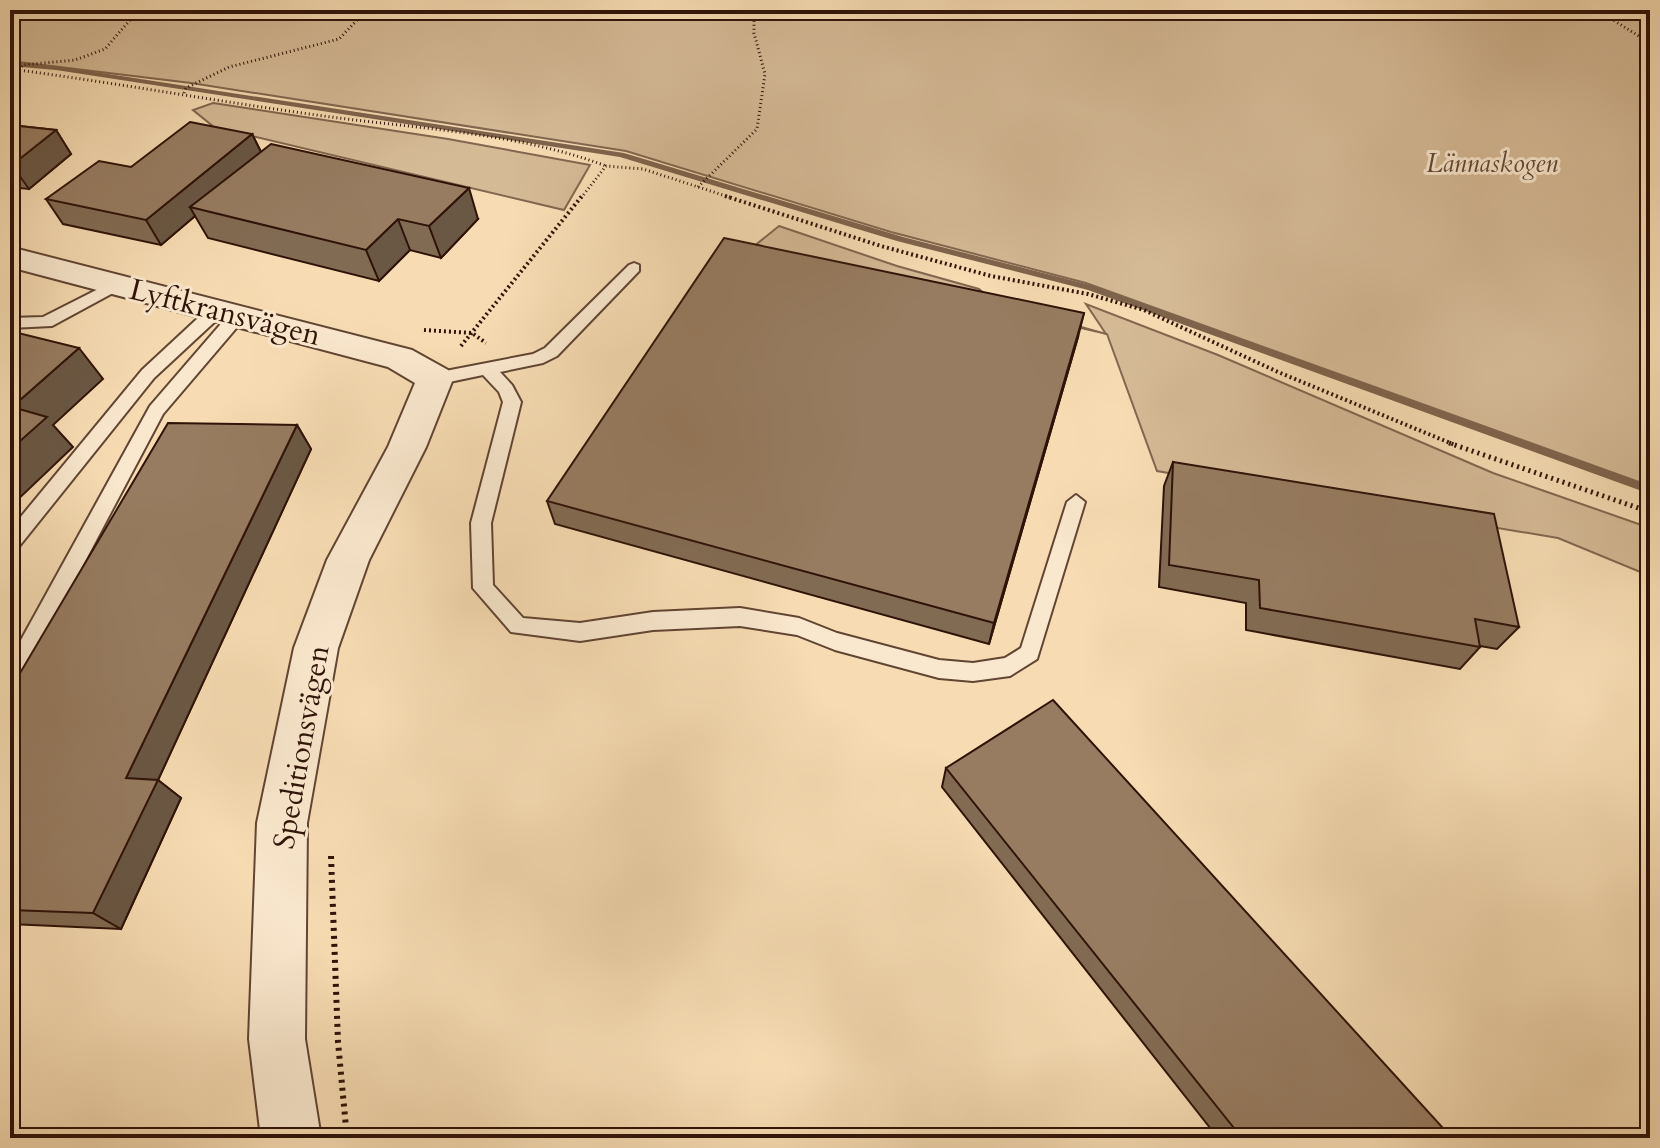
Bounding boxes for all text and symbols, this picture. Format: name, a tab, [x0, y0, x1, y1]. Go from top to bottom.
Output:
park label: Lännaskogen	[1426, 146, 1558, 181]
street label: Lyftkransvägen	[125, 269, 325, 356]
street label: Speditionsvägen	[263, 642, 340, 852]

